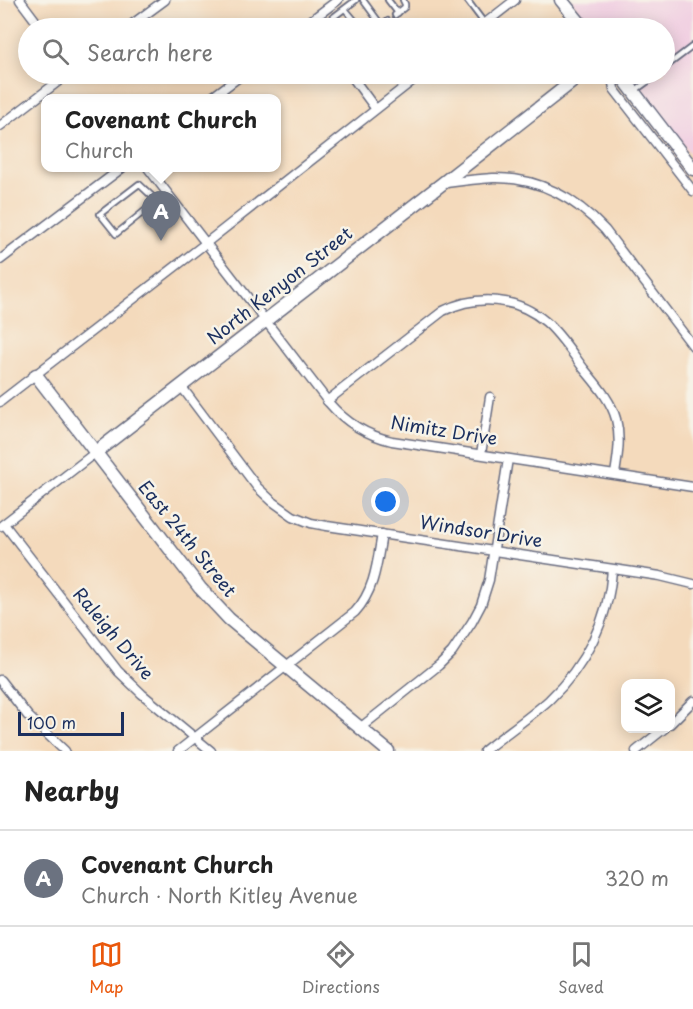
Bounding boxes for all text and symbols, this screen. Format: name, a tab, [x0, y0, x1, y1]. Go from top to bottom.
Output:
search box	[18, 18, 675, 84]
icon: search	[39, 35, 72, 68]
text: Search here	[87, 35, 213, 68]
popup	[41, 94, 281, 172]
text: Covenant Church	[65, 102, 257, 135]
text: Church	[65, 135, 134, 165]
pin: A	[142, 192, 180, 241]
street label: North Kenyon Street	[201, 219, 358, 350]
street label: Nimitz Drive	[389, 408, 499, 451]
street label: East 24th Street	[133, 474, 244, 602]
your location	[371, 487, 400, 516]
street label: Windsor Drive	[418, 508, 544, 554]
street label: Raleigh Drive	[67, 581, 161, 685]
map controls	[621, 679, 675, 733]
button: layers	[621, 679, 675, 733]
scale bar	[18, 709, 124, 736]
text: 100 m	[27, 710, 76, 734]
text: Nearby	[24, 771, 119, 810]
text: Covenant Church	[81, 847, 273, 880]
text: A	[36, 863, 51, 893]
text: 320 m	[605, 863, 669, 893]
text: Church · North Kitley Avenue	[81, 880, 358, 910]
tab: Map	[89, 938, 123, 998]
tab: Directions	[302, 938, 380, 998]
tab: Saved	[558, 938, 604, 998]

